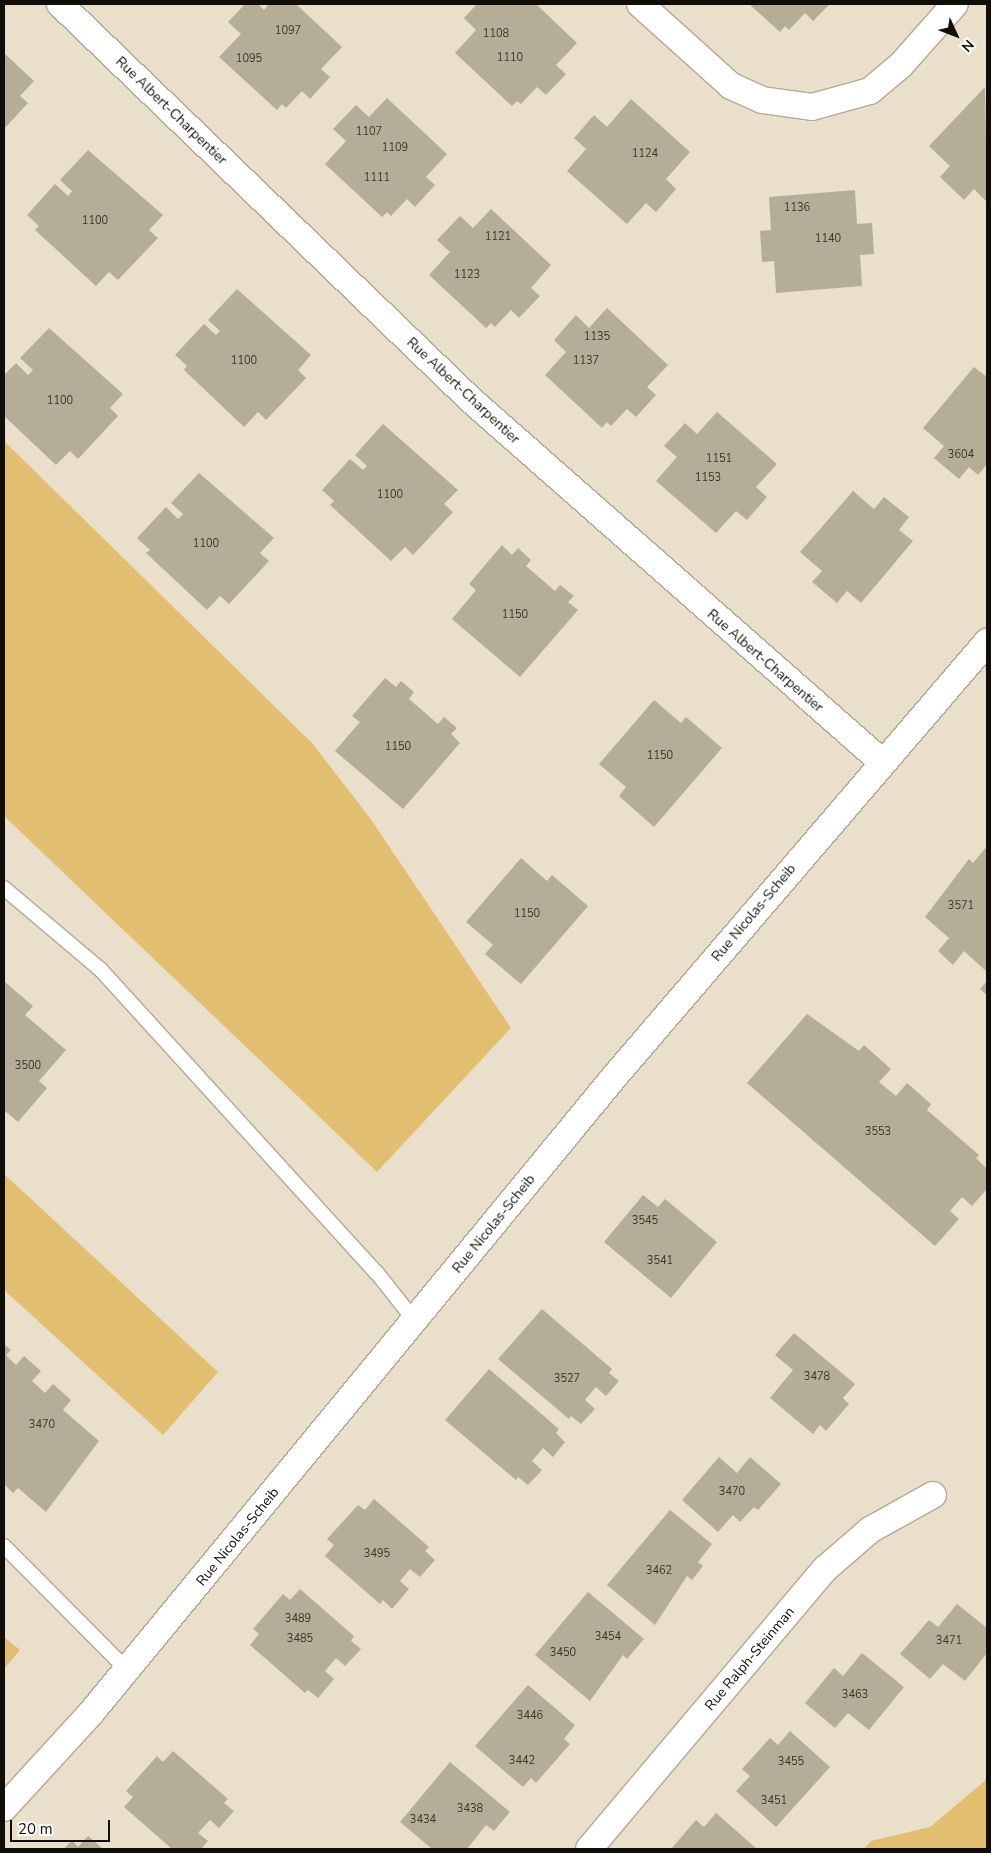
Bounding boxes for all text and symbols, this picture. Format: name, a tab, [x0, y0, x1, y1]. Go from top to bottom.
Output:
north arrow	[931, 10, 981, 60]
house number: 1097	[275, 24, 301, 38]
house number: 1108	[483, 27, 509, 41]
text: N	[957, 35, 978, 56]
house number: 1110	[497, 51, 523, 65]
house number: 1095	[236, 52, 262, 66]
street label: Rue Albert-Charpentier	[112, 53, 230, 169]
house number: 1107	[356, 125, 382, 139]
house number: 1109	[382, 141, 408, 155]
house number: 1124	[632, 147, 658, 161]
house number: 1111	[364, 171, 390, 185]
house number: 1136	[784, 201, 810, 215]
house number: 1100	[82, 214, 108, 228]
house number: 1121	[485, 230, 511, 244]
house number: 1140	[815, 232, 841, 246]
house number: 1123	[454, 268, 480, 282]
house number: 1135	[584, 330, 610, 344]
street label: Rue Albert-Charpentier	[403, 334, 523, 448]
house number: 1100	[231, 354, 257, 368]
house number: 1137	[573, 354, 599, 368]
house number: 1100	[47, 394, 73, 408]
house number: 3604	[948, 448, 974, 462]
house number: 1151	[706, 452, 732, 466]
house number: 1153	[695, 471, 721, 485]
house number: 1100	[377, 488, 403, 502]
house number: 1100	[193, 537, 219, 551]
street label: Rue Albert-Charpentier	[704, 606, 826, 716]
house number: 1150	[502, 608, 528, 622]
house number: 1150	[385, 740, 411, 754]
house number: 1150	[647, 749, 673, 763]
street label: Rue Nicolas-Scheib	[708, 861, 800, 965]
house number: 3571	[948, 899, 974, 913]
house number: 1150	[514, 907, 540, 921]
house number: 3500	[15, 1059, 41, 1073]
house number: 3553	[865, 1125, 891, 1139]
street label: Rue Nicolas-Scheib	[449, 1171, 539, 1277]
house number: 3545	[632, 1214, 658, 1228]
house number: 3541	[647, 1254, 673, 1268]
house number: 3478	[804, 1370, 830, 1384]
house number: 3527	[554, 1372, 580, 1386]
house number: 3470	[29, 1418, 55, 1432]
street label: Rue Nicolas-Scheib	[193, 1484, 283, 1590]
house number: 3470	[719, 1485, 745, 1499]
house number: 3495	[364, 1547, 390, 1561]
house number: 3462	[646, 1564, 672, 1578]
street label: Rue Ralph-Steinman	[702, 1604, 798, 1714]
house number: 3489	[285, 1612, 311, 1626]
house number: 3454	[595, 1630, 621, 1644]
house number: 3485	[287, 1632, 313, 1646]
house number: 3471	[936, 1634, 962, 1648]
house number: 3450	[550, 1646, 576, 1660]
house number: 3463	[842, 1688, 868, 1702]
house number: 3446	[517, 1709, 543, 1723]
house number: 3442	[509, 1754, 535, 1768]
house number: 3455	[778, 1755, 804, 1769]
house number: 3451	[761, 1794, 787, 1808]
house number: 3438	[457, 1802, 483, 1816]
scale bar	[12, 1810, 112, 1842]
house number: 3434	[410, 1813, 436, 1827]
text: 20 m	[18, 1819, 53, 1839]

